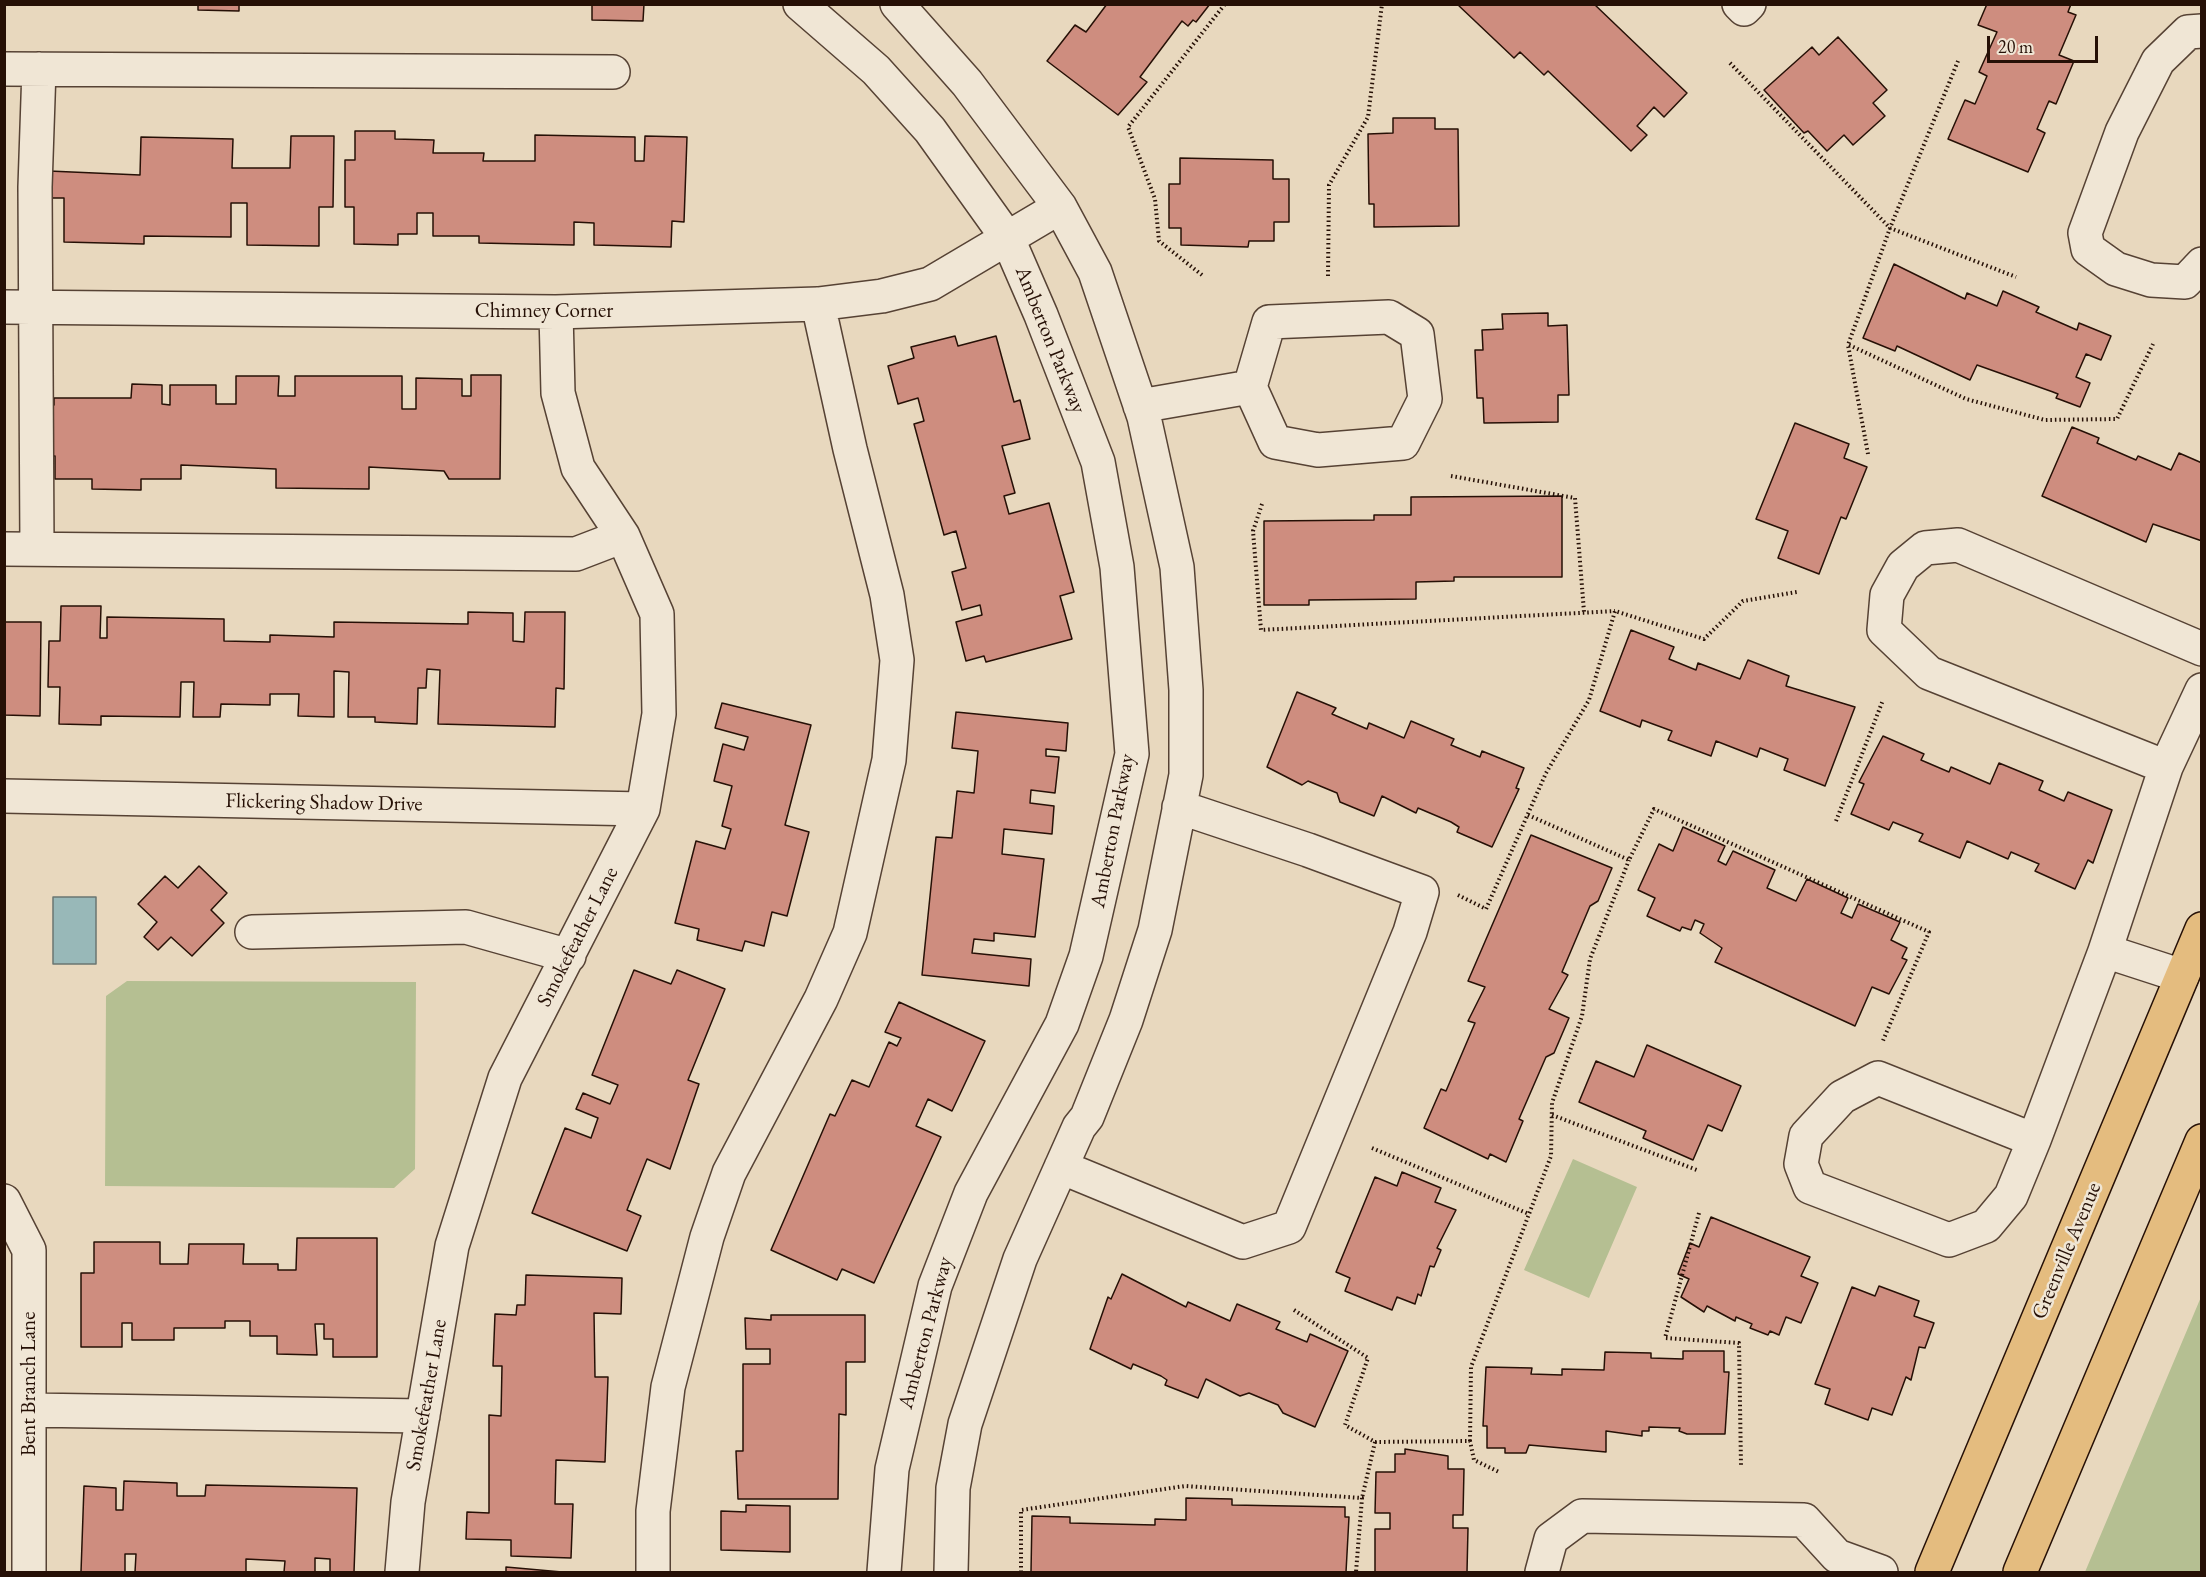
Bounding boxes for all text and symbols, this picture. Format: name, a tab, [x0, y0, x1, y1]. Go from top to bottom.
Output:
scale bar	[1990, 24, 2101, 62]
text: 20 m	[1998, 35, 2033, 58]
street label: Amberton Parkway	[1009, 263, 1091, 417]
street label: Chimney Corner	[475, 298, 613, 324]
street label: Amberton Parkway	[1086, 752, 1140, 910]
street label: Flickering Shadow Drive	[225, 789, 423, 817]
street label: Smokefeather Lane	[532, 863, 624, 1011]
street label: Greenville Avenue	[2027, 1179, 2107, 1323]
street label: Amberton Parkway	[894, 1254, 958, 1412]
street label: Bent Branch Lane	[16, 1312, 42, 1456]
street label: Smokefeather Lane	[401, 1317, 453, 1473]

